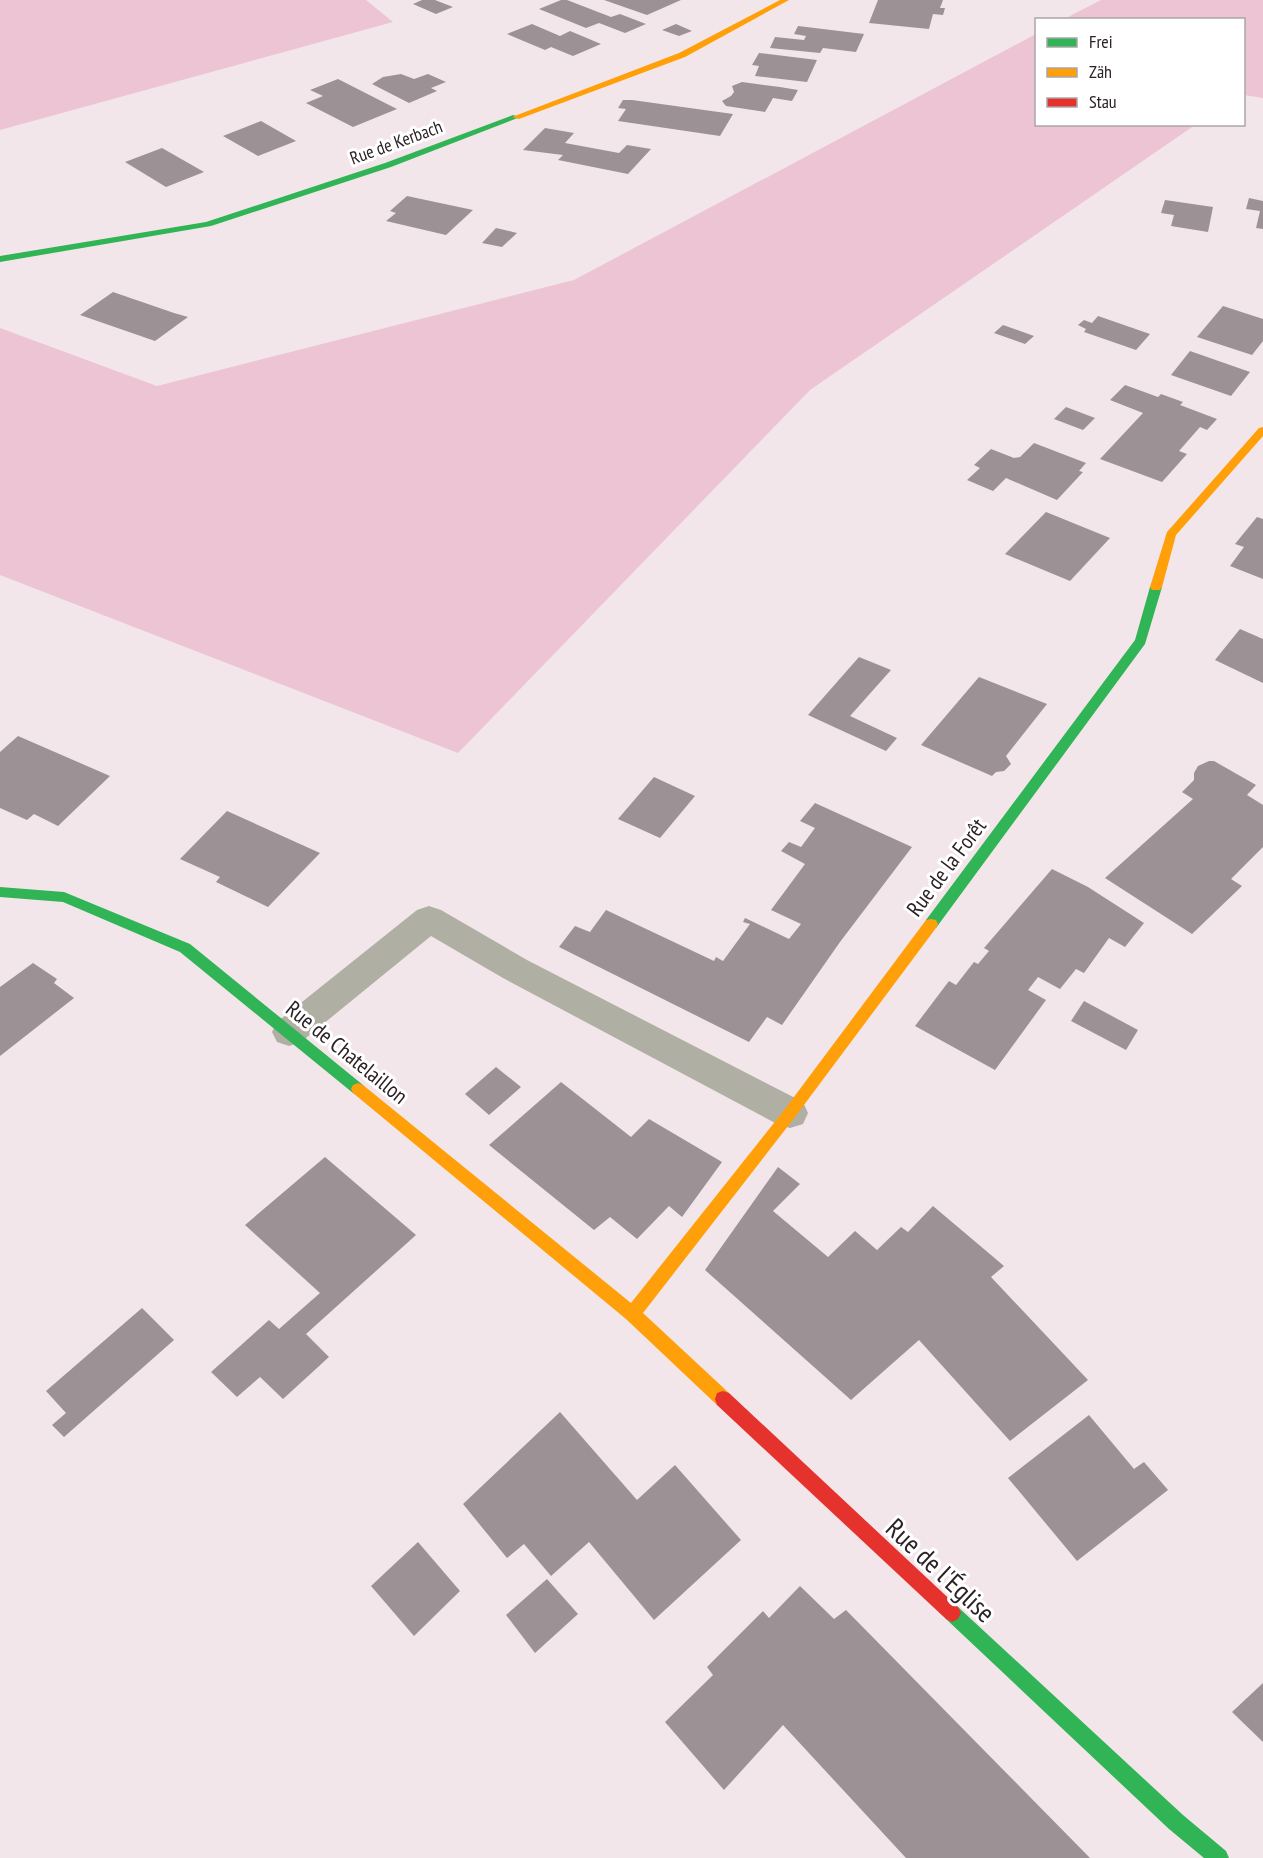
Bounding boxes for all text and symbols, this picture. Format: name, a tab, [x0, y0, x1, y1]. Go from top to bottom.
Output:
legend	[1035, 18, 1245, 126]
text: Frei	[1089, 30, 1113, 53]
text: Zäh	[1089, 60, 1112, 83]
text: Stau	[1089, 90, 1117, 113]
street label: Rue de Kerbach	[347, 115, 445, 169]
street label: Rue de la Forêt	[900, 812, 992, 922]
street label: Rue de Chatelaillon	[280, 994, 414, 1110]
street label: Rue de l'Église	[879, 1511, 1003, 1629]

